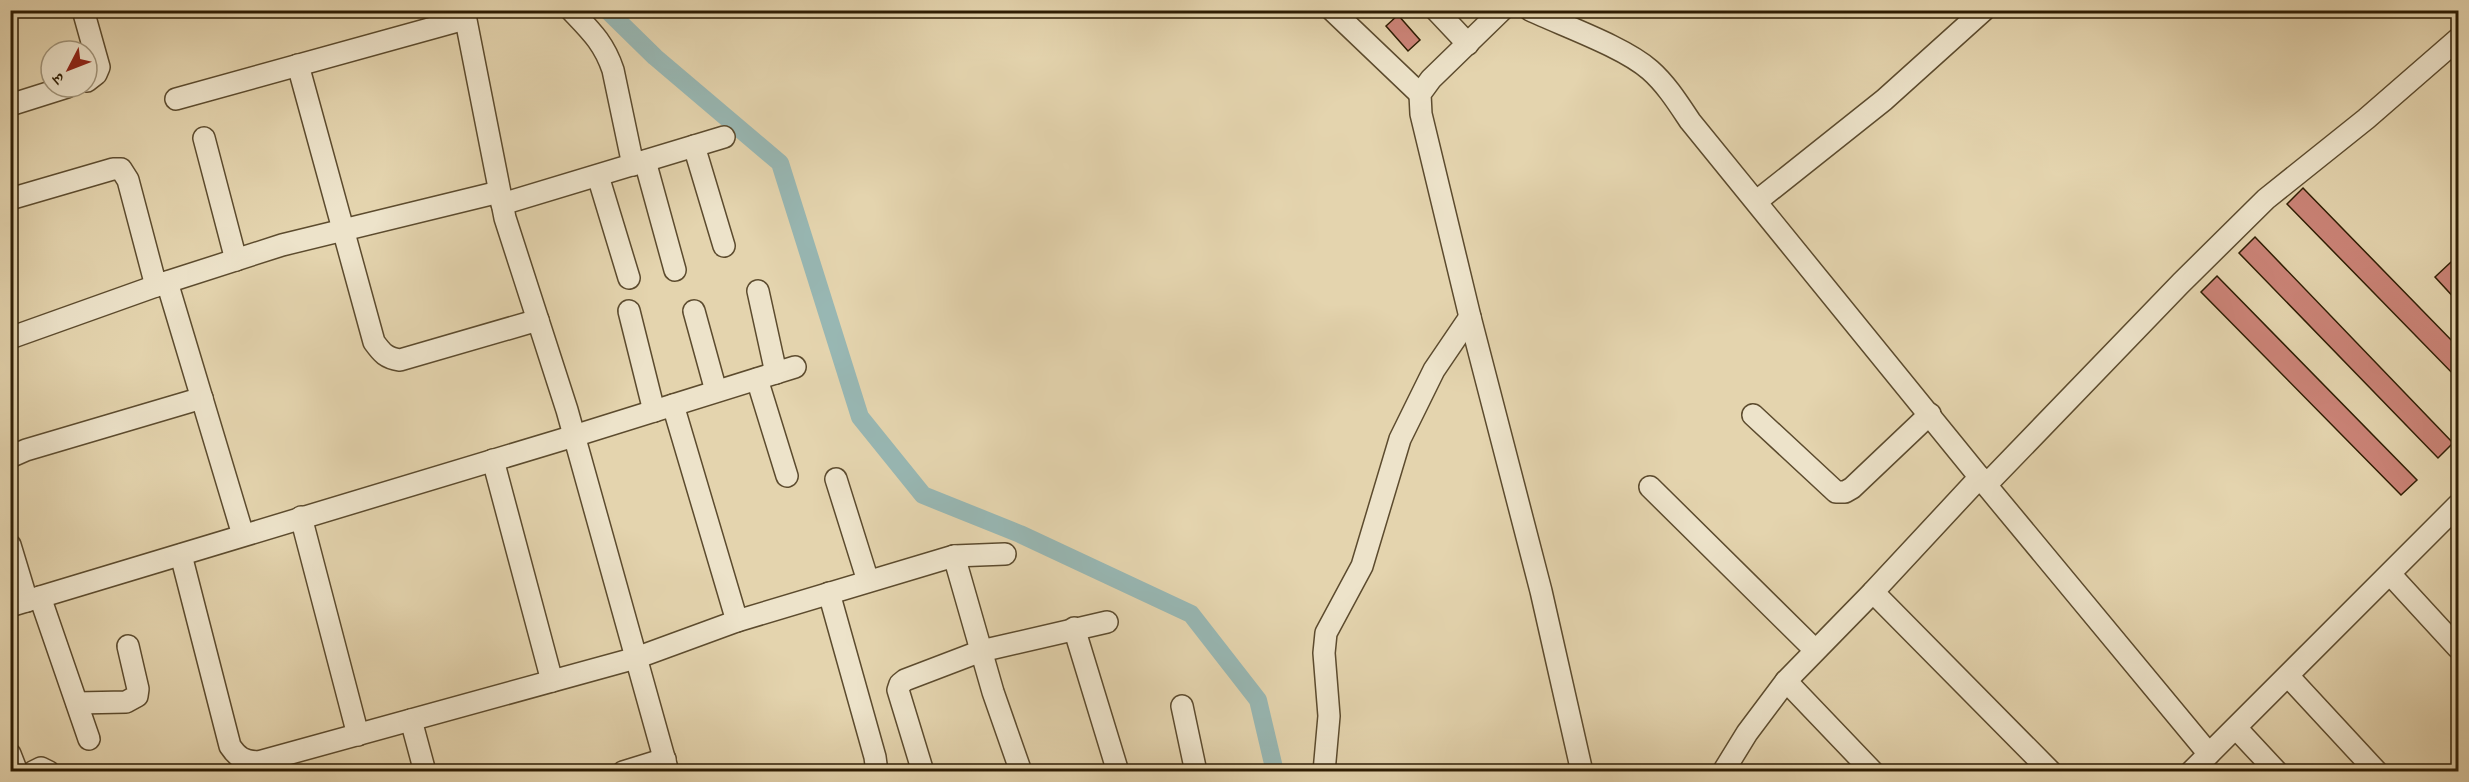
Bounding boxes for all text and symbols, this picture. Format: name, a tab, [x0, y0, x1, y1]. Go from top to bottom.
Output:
north arrow	[39, 39, 99, 99]
text: उ	[46, 67, 70, 90]

